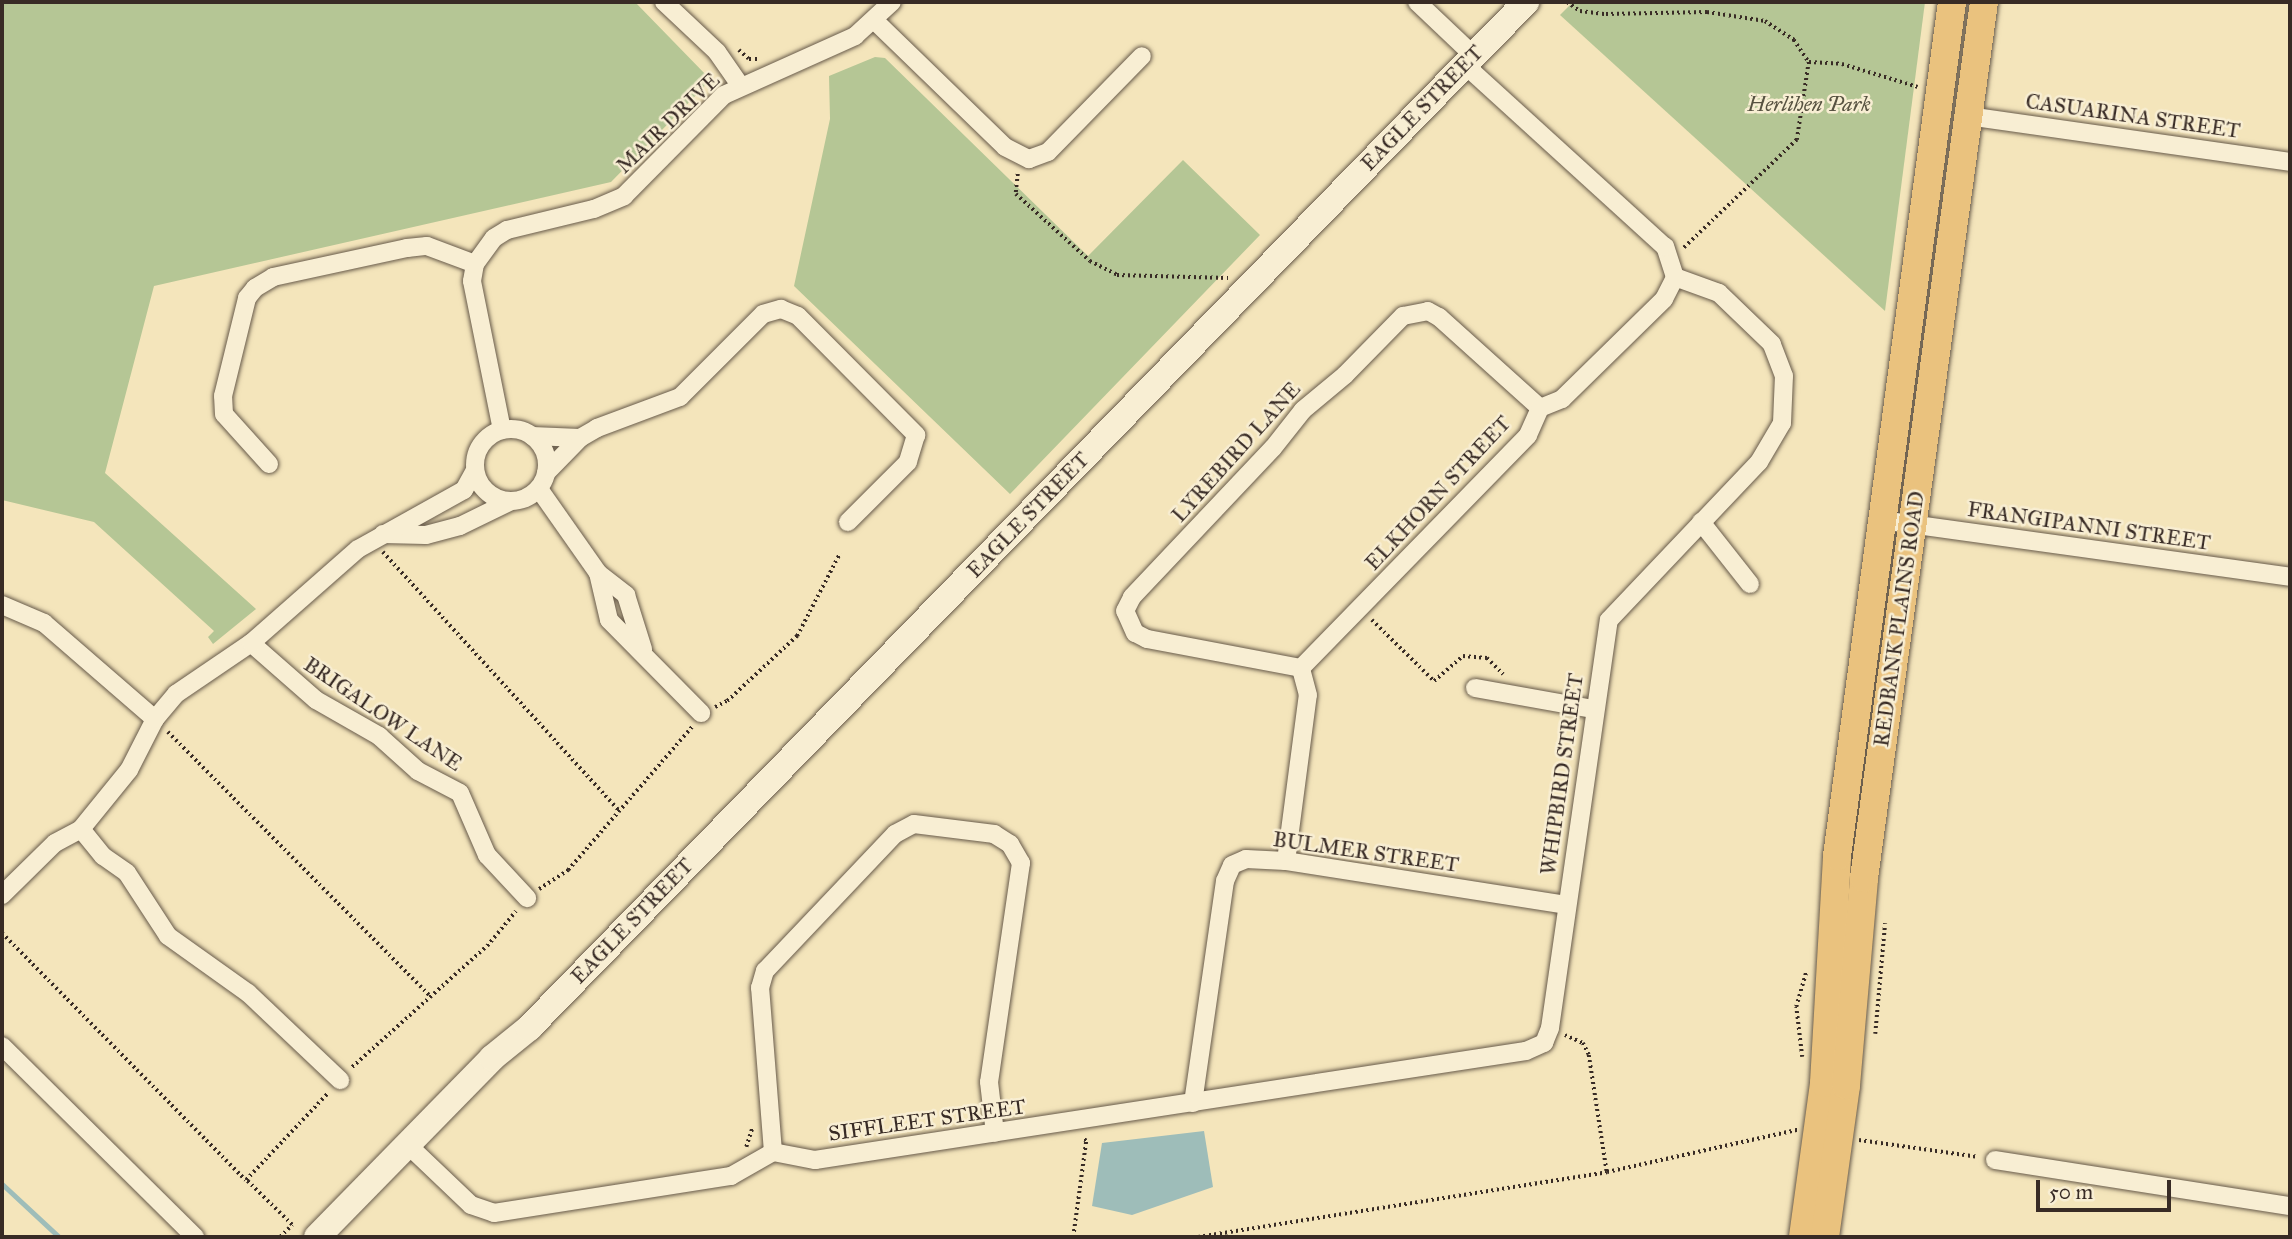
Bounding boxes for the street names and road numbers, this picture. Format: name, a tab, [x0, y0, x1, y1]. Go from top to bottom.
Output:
street label: EAGLE STREET	[1356, 40, 1488, 176]
street label: MAIR DRIVE	[611, 67, 725, 179]
street label: CASUARINA STREET	[2024, 88, 2242, 144]
street label: LYREBIRD LANE	[1166, 377, 1306, 527]
street label: ELKHORN STREET	[1360, 411, 1516, 575]
street label: EAGLE STREET	[962, 447, 1094, 583]
street label: REDBANK PLAINS ROAD	[1869, 490, 1929, 748]
street label: FRANGIPANNI STREET	[1966, 496, 2212, 556]
street label: BRIGALOW LANE	[299, 652, 467, 776]
street label: WHIPBIRD STREET	[1535, 671, 1589, 877]
street label: BULMER STREET	[1271, 826, 1461, 878]
street label: EAGLE STREET	[566, 853, 698, 989]
street label: SIFFLEET STREET	[827, 1094, 1027, 1146]

